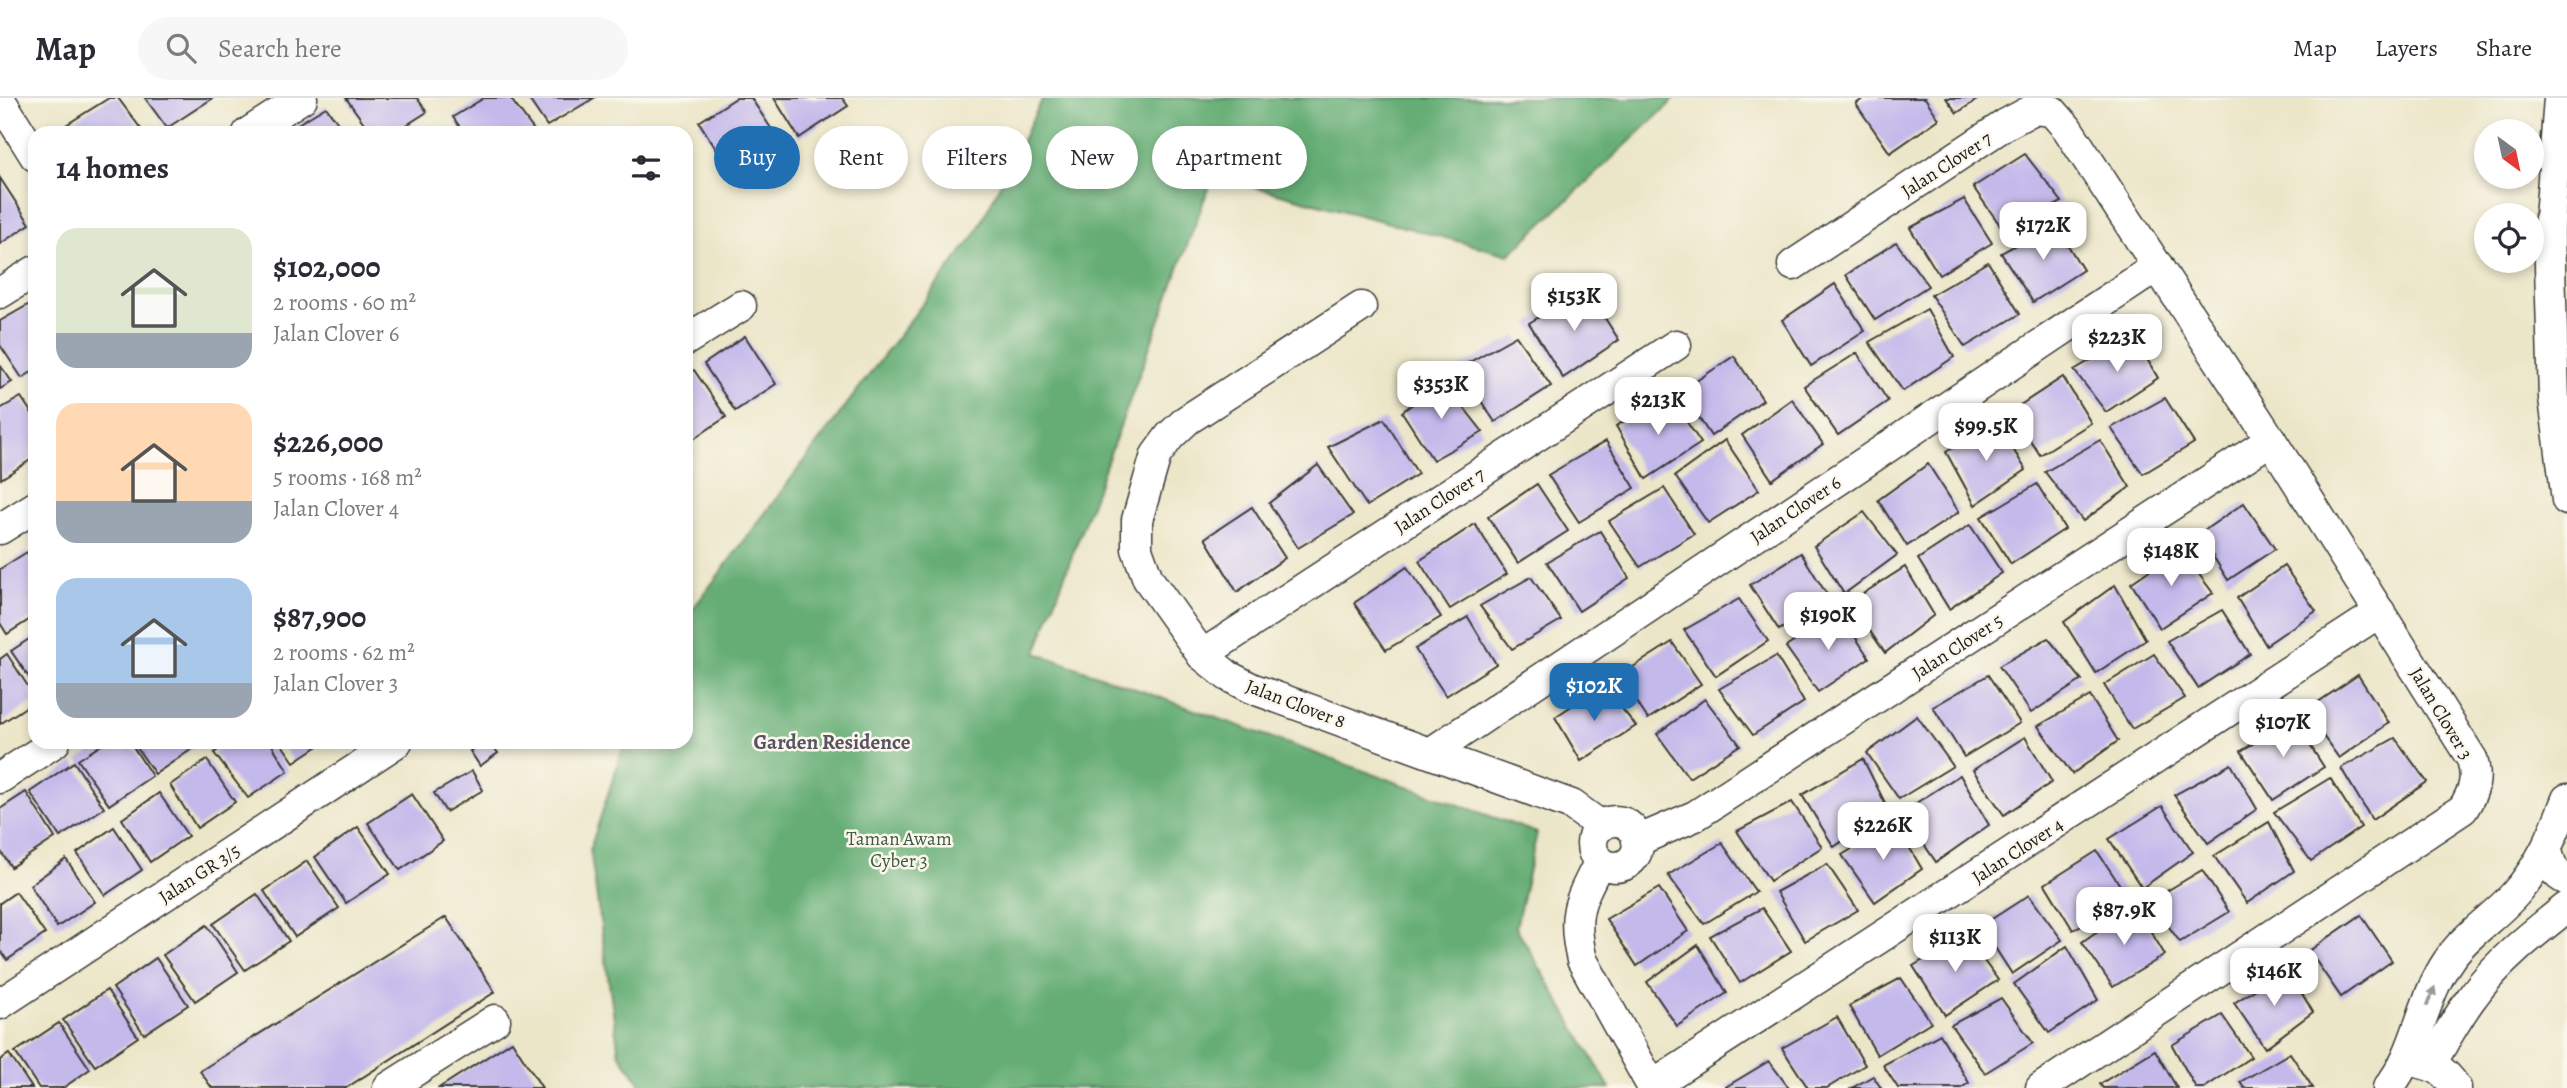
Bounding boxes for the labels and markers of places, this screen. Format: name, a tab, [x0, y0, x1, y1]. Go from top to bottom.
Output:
pin: $172K	[1994, 202, 2092, 262]
pin: $153K	[1525, 274, 1623, 333]
pin: $223K	[2068, 314, 2166, 374]
pin: $353K	[1392, 362, 1490, 421]
pin: $213K	[1609, 378, 1707, 437]
pin: $99.5K	[1929, 404, 2043, 463]
pin: $148K	[2122, 528, 2220, 588]
pin: $190K	[1779, 592, 1877, 652]
pin: $102K	[1545, 664, 1643, 723]
pin: $107K	[2234, 700, 2332, 759]
pin: $226K	[1834, 802, 1932, 862]
pin: $87.9K	[2067, 888, 2181, 947]
pin: $113K	[1906, 914, 2004, 974]
pin: $146K	[2225, 948, 2323, 1008]

